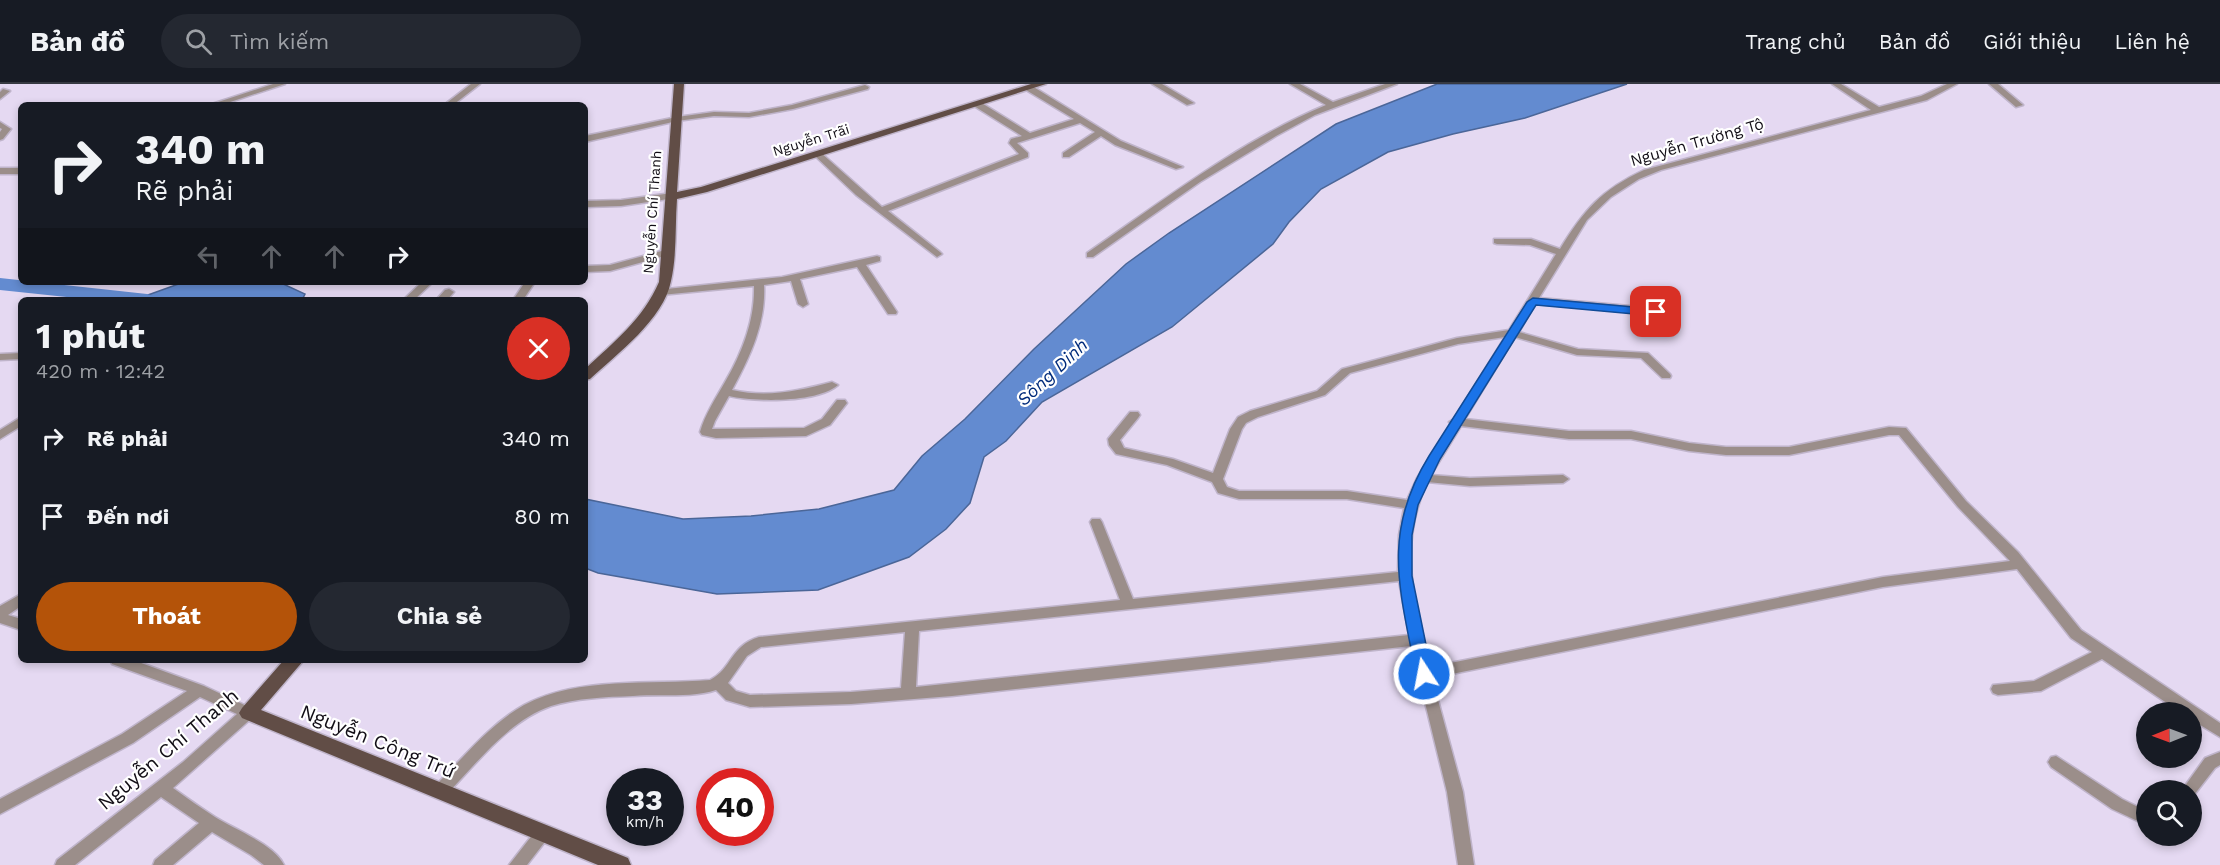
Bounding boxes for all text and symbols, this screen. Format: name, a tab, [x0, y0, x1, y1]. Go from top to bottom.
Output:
search box	[161, 14, 581, 68]
text: Bản đồ	[30, 25, 125, 58]
icon: search	[182, 25, 215, 58]
text: Tìm kiếm	[230, 29, 329, 54]
text: Trang chủ	[1745, 29, 1846, 54]
text: Bản đồ	[1879, 29, 1950, 54]
text: Giới thiệu	[1983, 29, 2081, 54]
text: Liên hệ	[2114, 29, 2190, 54]
street label: Nguyễn Trường Tộ	[1628, 114, 1766, 170]
street label: Nguyễn Trãi	[771, 121, 851, 159]
text: 340 m	[135, 125, 266, 174]
icon: right	[36, 126, 114, 204]
street label: Nguyễn Chí Thanh	[640, 150, 664, 274]
text: Rẽ phải	[135, 175, 233, 207]
icon: left	[192, 240, 225, 273]
icon: ahead	[255, 240, 288, 273]
icon: ahead	[318, 240, 351, 273]
icon: right	[381, 240, 414, 273]
pin	[1630, 286, 1681, 337]
icon: arrive	[1639, 295, 1672, 328]
text: 1 phút	[36, 315, 145, 357]
button: close	[507, 317, 570, 380]
water label: Sông Dinh	[1012, 334, 1092, 410]
text: 420 m · 12:42	[36, 359, 165, 383]
icon: right	[36, 422, 69, 455]
text: Rẽ phải	[87, 426, 168, 451]
text: 340 m	[502, 426, 570, 451]
icon: arrive	[36, 500, 69, 533]
text: Đến nơi	[87, 504, 169, 529]
text: 80 m	[514, 504, 570, 529]
button: Thoát	[36, 582, 297, 651]
button: Chia sẻ	[309, 582, 570, 651]
position arrow	[1392, 642, 1456, 706]
street label: Nguyễn Chí Thanh	[93, 683, 243, 815]
street label: Nguyễn Công Trứ	[297, 699, 459, 783]
north arrow	[2136, 702, 2202, 768]
map controls	[2136, 702, 2202, 846]
speed limit sign: 40	[696, 768, 774, 846]
button: search	[2136, 780, 2202, 846]
text: 33	[627, 782, 663, 817]
text: km/h	[626, 813, 664, 831]

